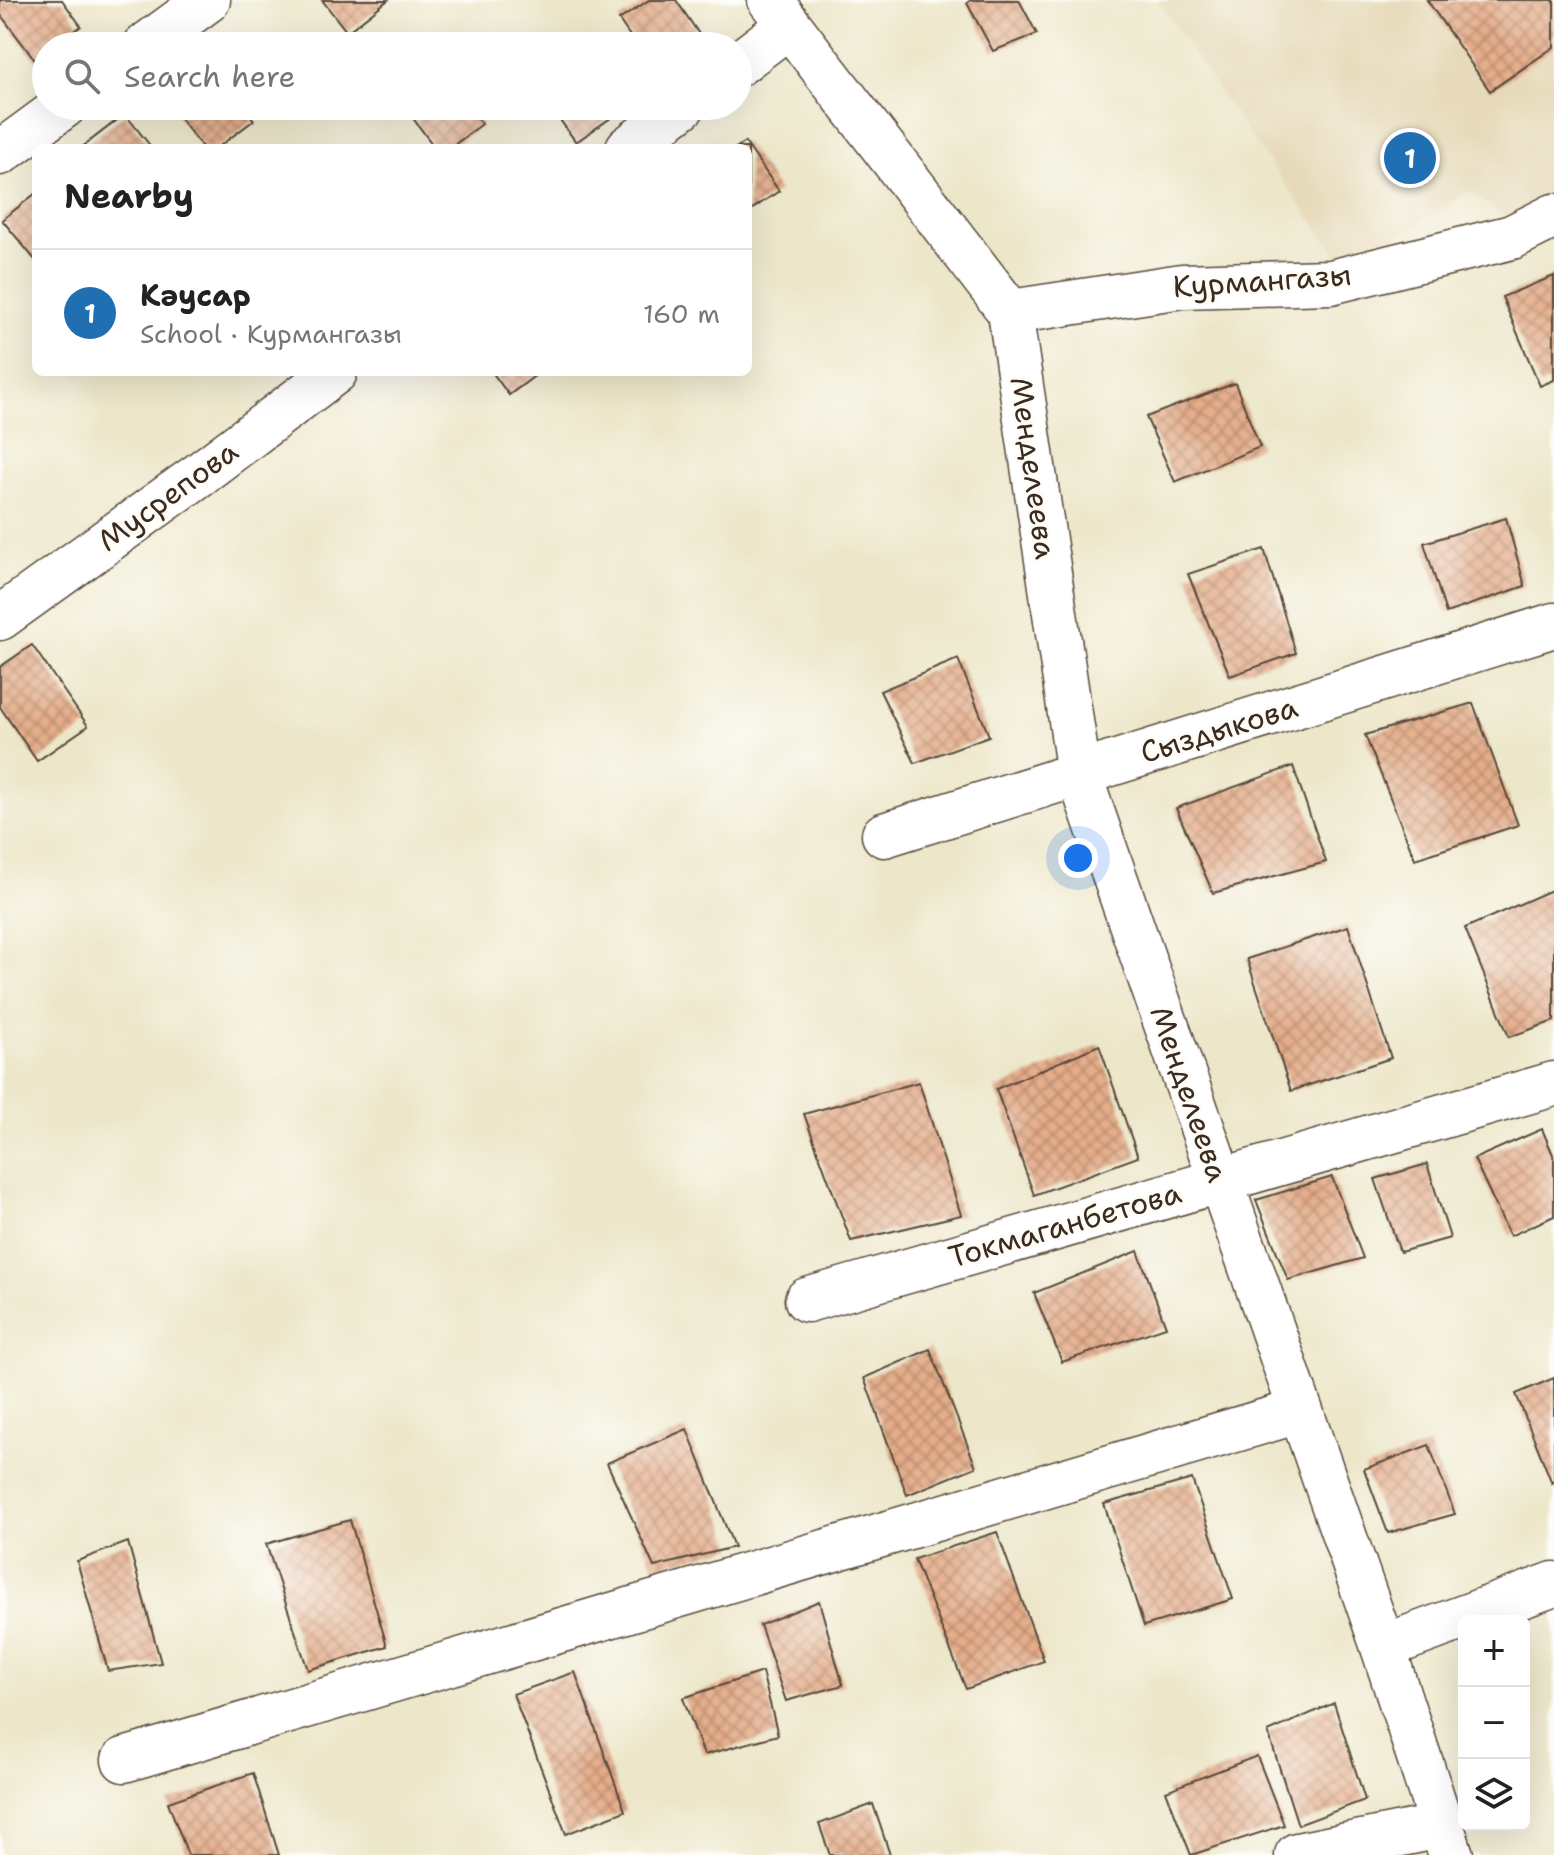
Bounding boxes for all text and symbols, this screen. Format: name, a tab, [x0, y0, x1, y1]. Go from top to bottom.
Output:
search box	[32, 32, 752, 120]
icon: search	[60, 54, 104, 98]
text: Search here	[124, 56, 295, 97]
pin: 1	[1384, 128, 1436, 188]
text: Nearby	[64, 173, 194, 219]
street label: Курмангазы	[1171, 254, 1353, 307]
text: Кәусар	[140, 275, 251, 316]
text: 1	[84, 296, 96, 331]
text: 160 m	[643, 296, 720, 331]
text: School · Курмангазы	[140, 316, 402, 351]
street label: Менделеева	[1000, 374, 1067, 562]
street label: Мусрепова	[89, 431, 247, 560]
street label: Сыздыкова	[1135, 686, 1303, 773]
your location	[1058, 838, 1098, 878]
street label: Менделеева	[1140, 1000, 1239, 1188]
street label: Токмаганбетова	[944, 1172, 1186, 1277]
map controls	[1458, 1615, 1530, 1831]
button: +	[1458, 1615, 1530, 1687]
button: −	[1458, 1687, 1530, 1759]
button: layers	[1458, 1759, 1530, 1831]

